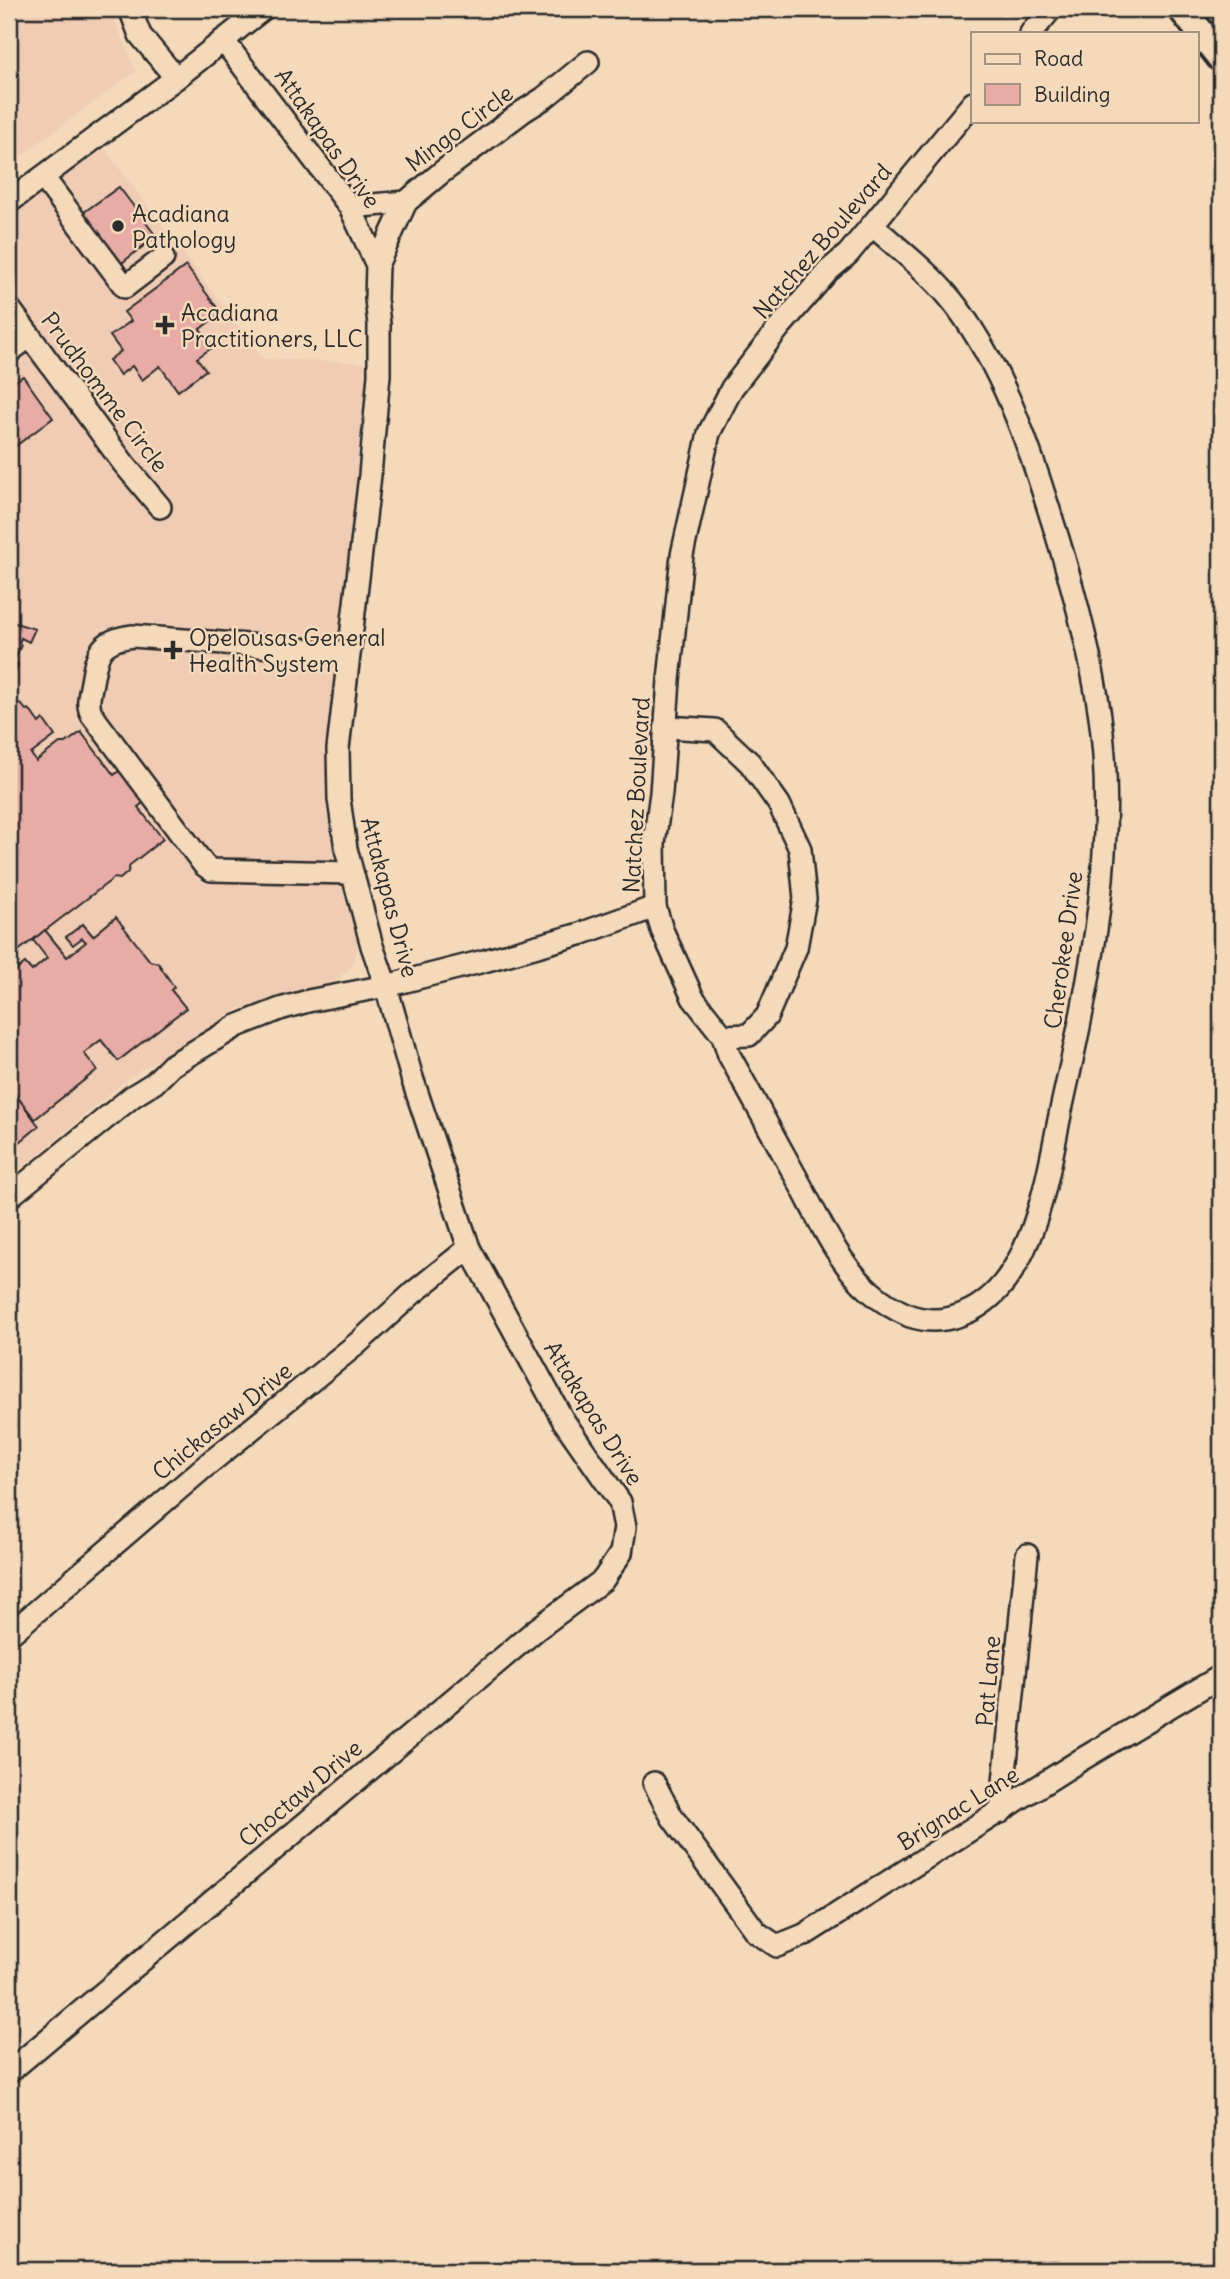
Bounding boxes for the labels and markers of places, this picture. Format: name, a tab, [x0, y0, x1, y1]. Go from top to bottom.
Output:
place label: Acadiana Pathology	[132, 199, 236, 254]
marker: Acadiana Pathology	[110, 218, 126, 234]
place label: Acadiana Practitioners, LLC	[181, 298, 363, 353]
marker: Acadiana Practitioners, LLC	[155, 315, 175, 335]
place label: Opelousas General Health System	[189, 623, 386, 678]
marker: Opelousas General Health System	[163, 640, 183, 660]

